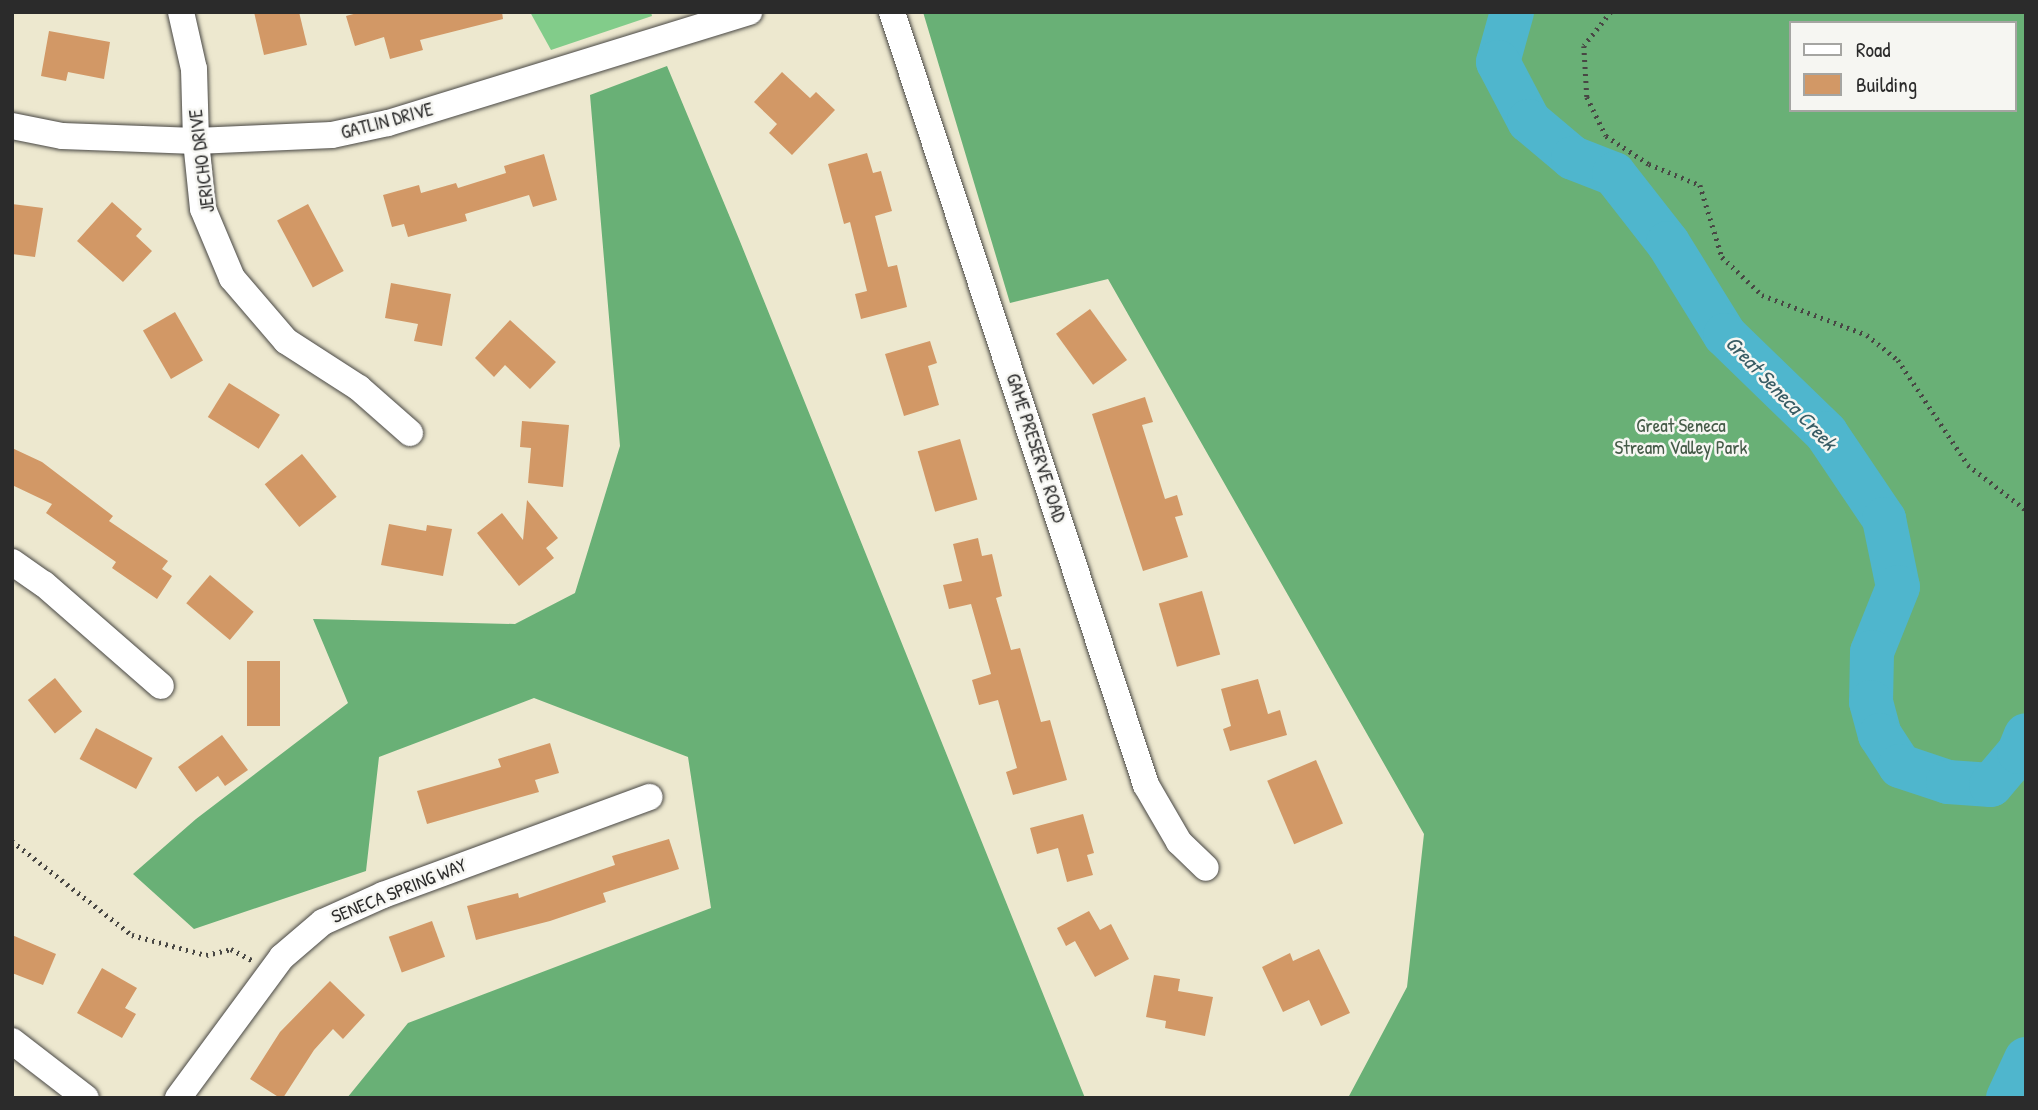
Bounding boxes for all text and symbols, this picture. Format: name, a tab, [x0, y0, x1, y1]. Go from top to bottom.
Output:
legend	[1790, 21, 2017, 112]
text: Road	[1856, 35, 1890, 64]
text: Building	[1856, 70, 1917, 99]
street label: GATLIN DRIVE	[338, 98, 436, 144]
street label: JERICHO DRIVE	[184, 108, 220, 214]
water label: Great Seneca Creek	[1720, 331, 1842, 455]
street label: GAME PRESERVE ROAD	[1001, 371, 1071, 525]
park label: Great Seneca Stream Valley Park	[1615, 415, 1747, 459]
street label: SENECA SPRING WAY	[328, 854, 470, 928]

